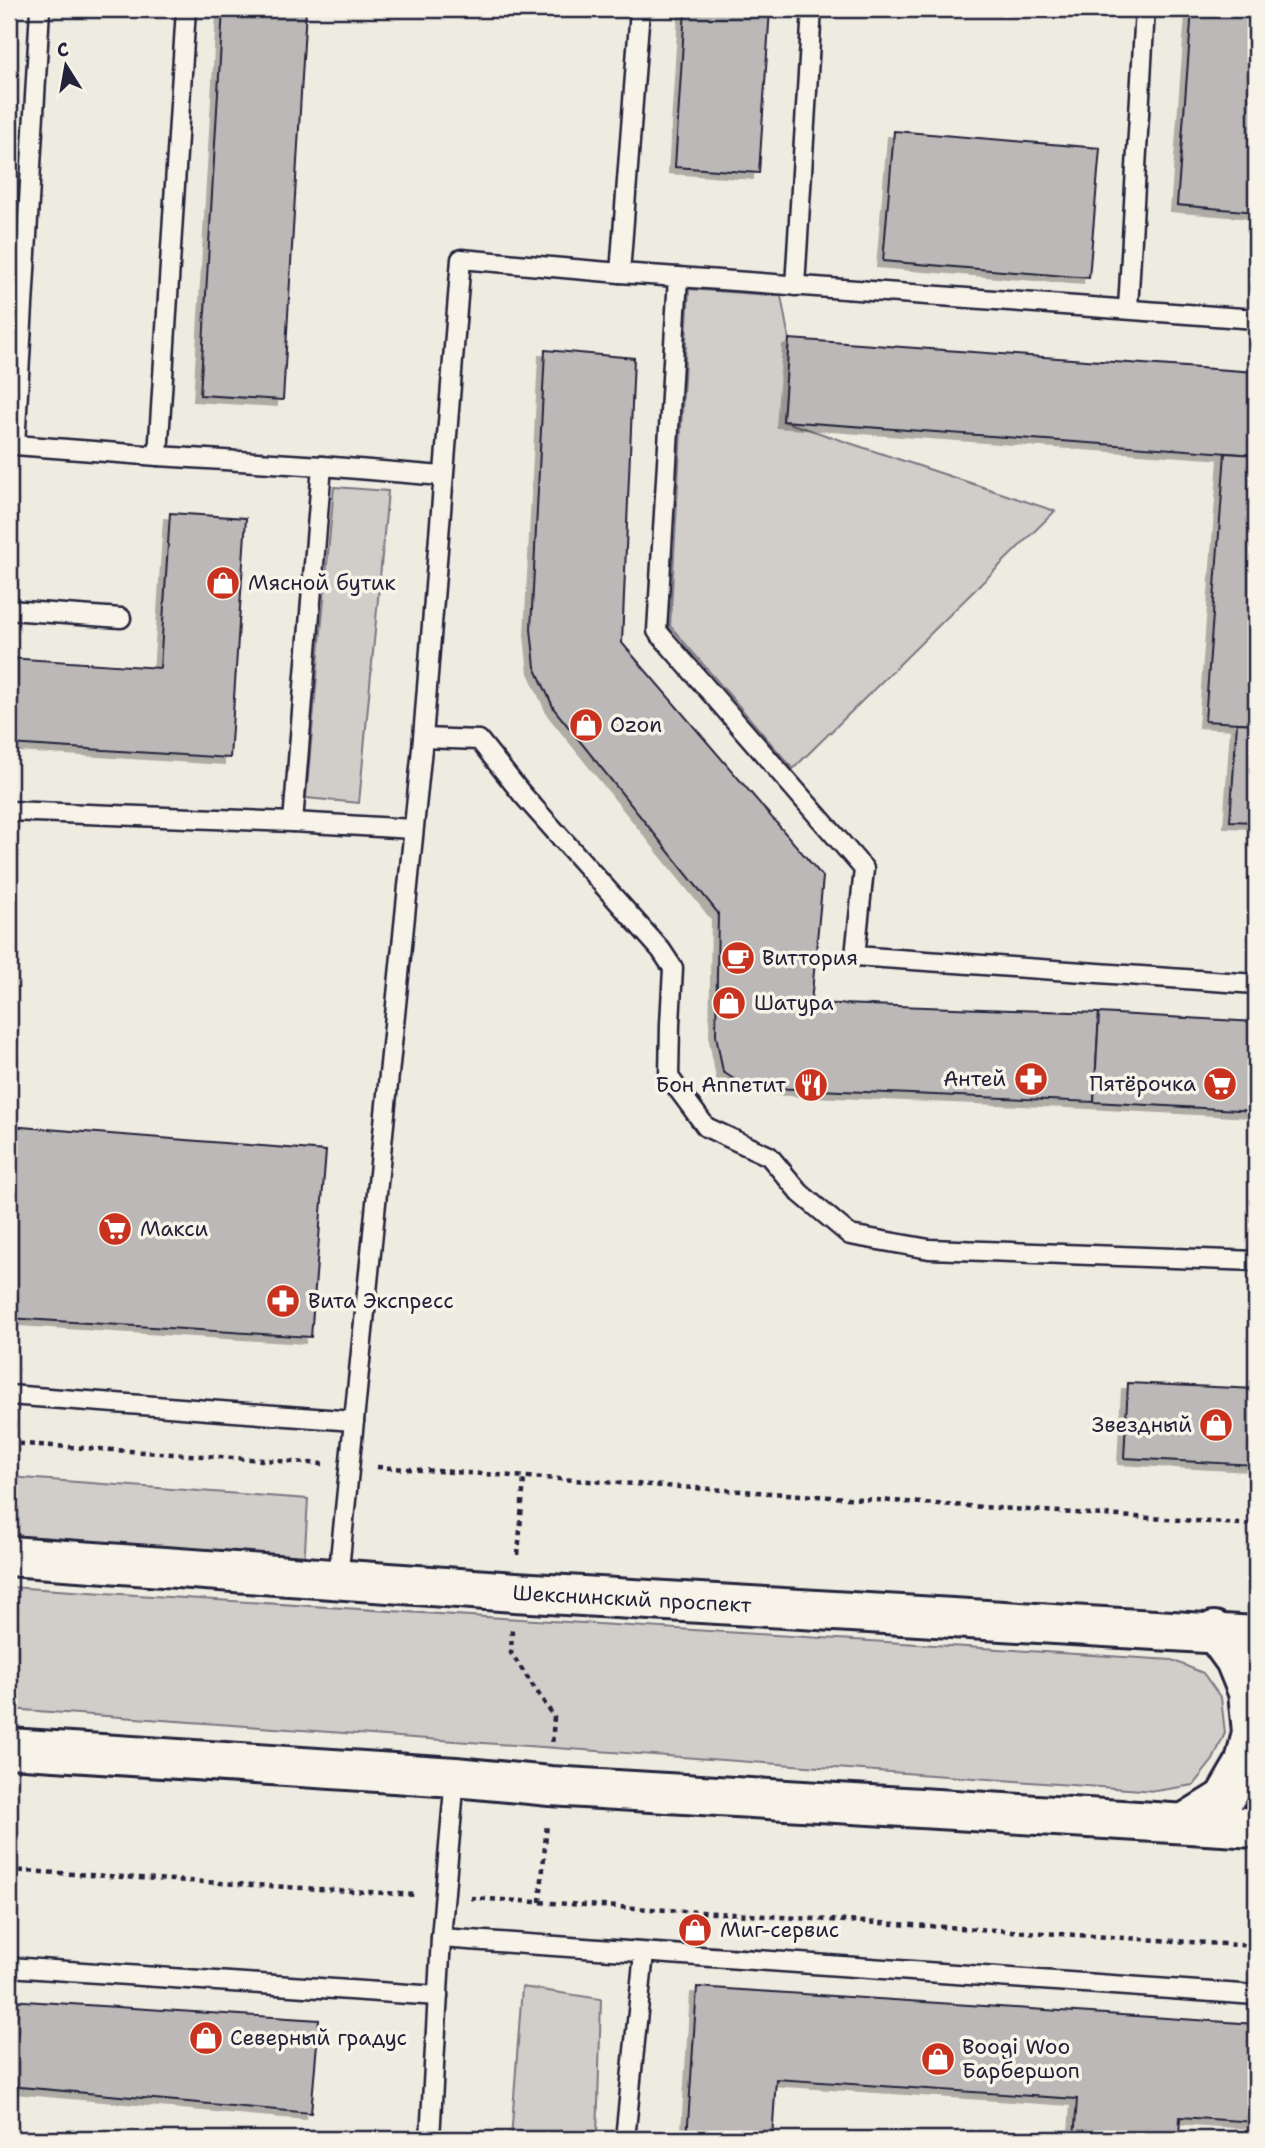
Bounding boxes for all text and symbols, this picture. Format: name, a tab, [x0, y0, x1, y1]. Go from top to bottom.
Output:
north arrow	[32, 32, 102, 102]
text: С	[55, 36, 71, 63]
shop icon: Мясной бутик	[204, 564, 242, 602]
place label: Мясной бутик	[248, 569, 396, 597]
shop icon: Ozon	[567, 706, 605, 744]
place label: Ozon	[610, 711, 662, 739]
cafe icon: Виттория	[719, 939, 757, 977]
place label: Виттория	[762, 944, 858, 972]
shop icon: Шатура	[710, 984, 748, 1022]
place label: Шатура	[754, 989, 834, 1017]
pharmacy icon: Антей	[1012, 1060, 1050, 1098]
place label: Антей	[943, 1065, 1006, 1093]
supermarket icon: Пятёрочка	[1201, 1065, 1239, 1103]
restaurant icon: Бон Аппетит	[792, 1066, 830, 1104]
place label: Пятёрочка	[1090, 1070, 1196, 1098]
place label: Бон Аппетит	[656, 1071, 786, 1099]
supermarket icon: Макси	[96, 1210, 134, 1248]
place label: Макси	[140, 1215, 208, 1243]
pharmacy icon: Вита Экспресс	[264, 1282, 302, 1320]
place label: Вита Экспресс	[308, 1287, 454, 1315]
shop icon: Звездный	[1197, 1406, 1235, 1444]
place label: Звездный	[1092, 1411, 1192, 1439]
street label: Шекснинский проспект	[512, 1579, 752, 1619]
shop icon: Миг-сервис	[676, 1911, 714, 1949]
place label: Миг-сервис	[720, 1916, 839, 1944]
shop icon: Северный градус	[187, 2019, 225, 2057]
place label: Северный градус	[230, 2024, 407, 2052]
place label: Boogi Woo Барбершоп	[962, 2033, 1080, 2085]
shop icon: Boogi Woo Барбершоп	[919, 2040, 957, 2078]

